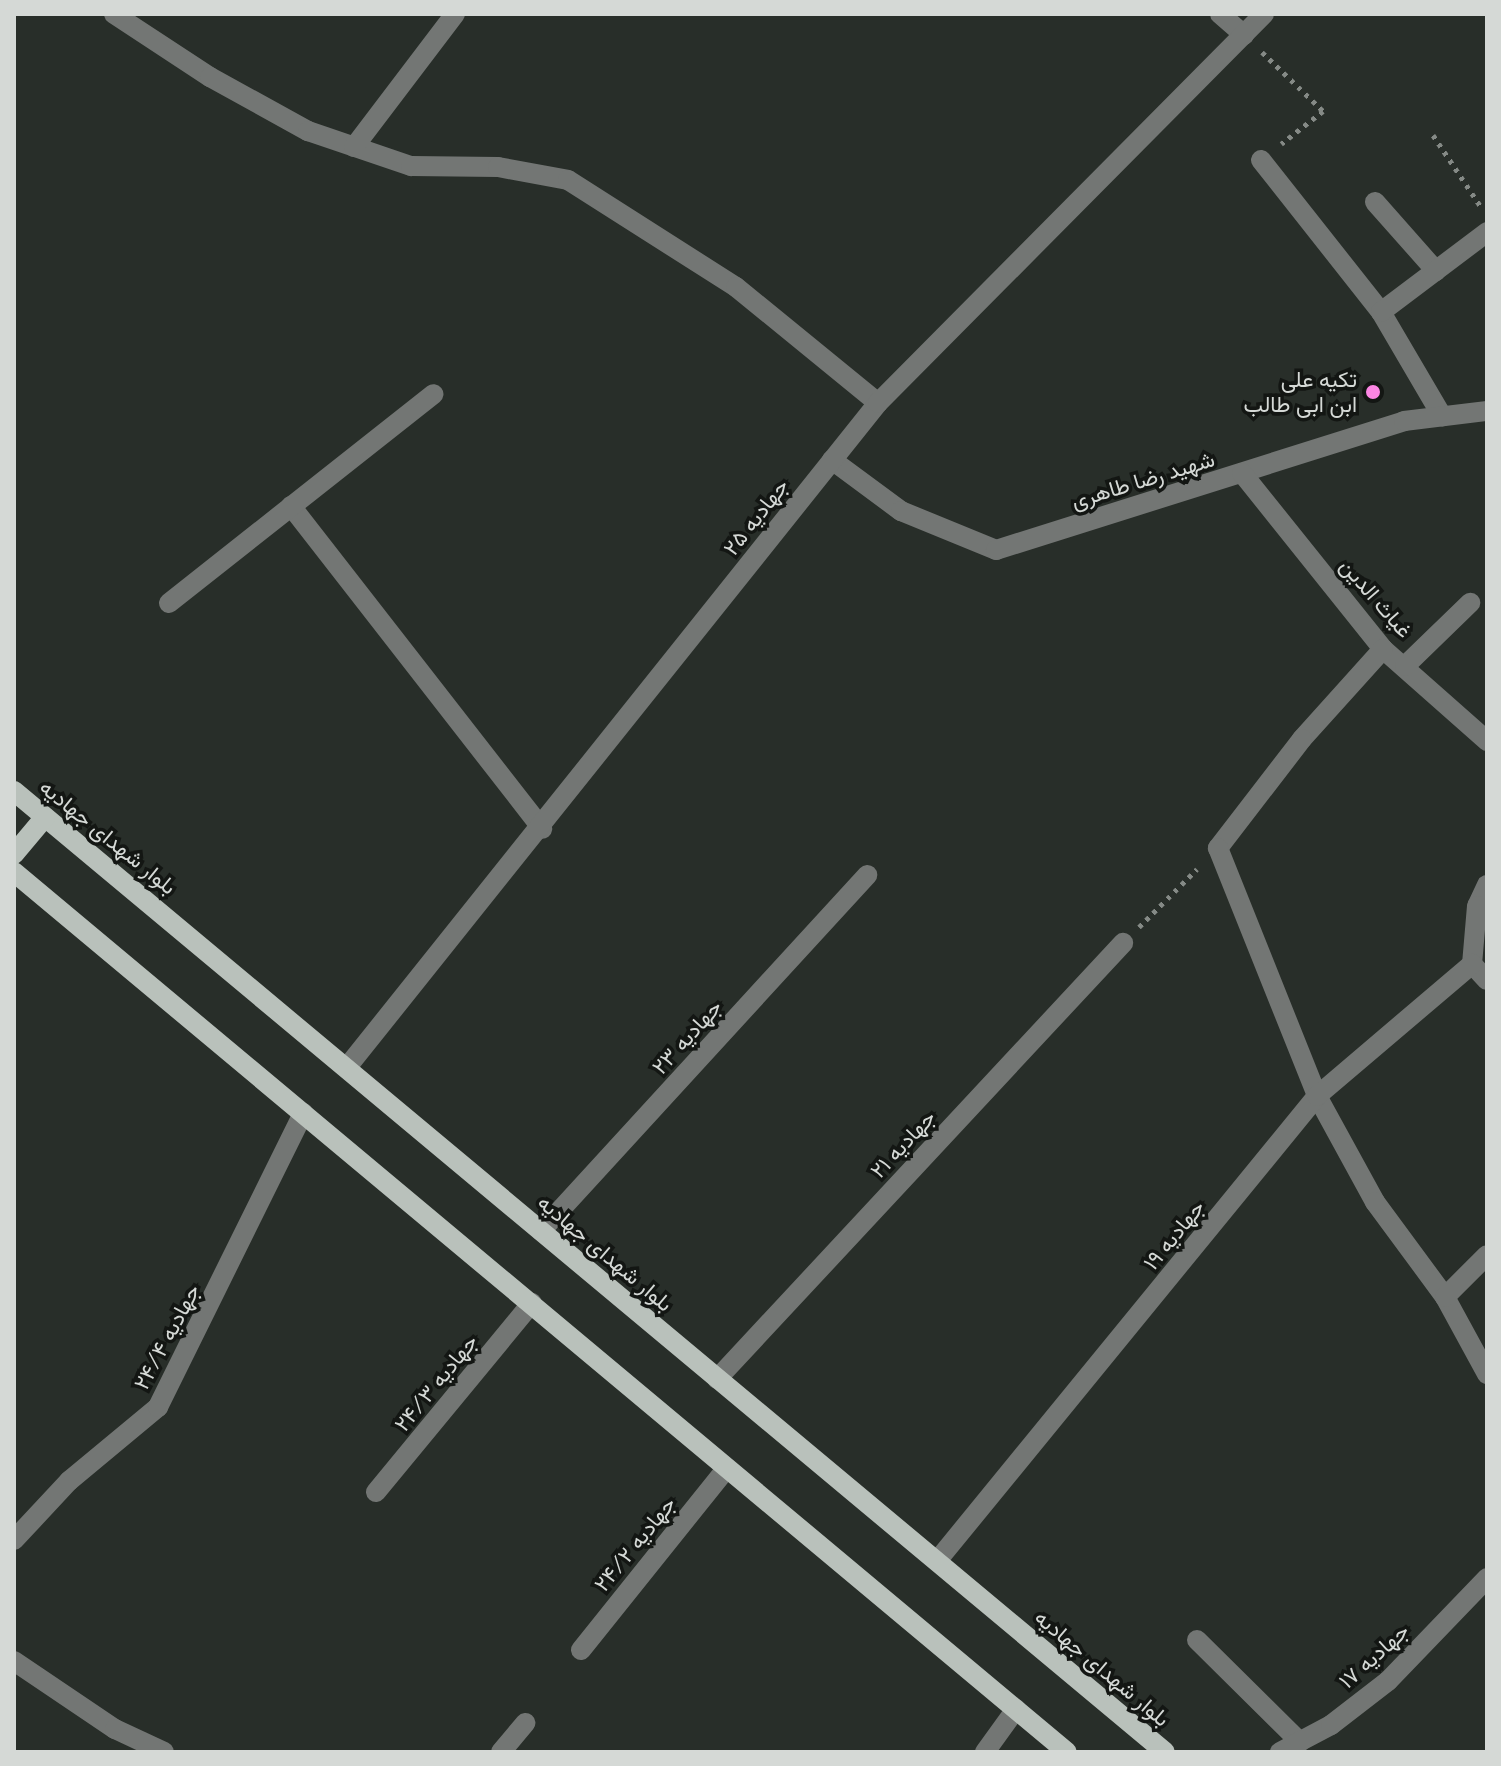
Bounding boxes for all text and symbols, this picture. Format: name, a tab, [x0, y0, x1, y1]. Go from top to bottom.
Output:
place label: تکیه علی ابن ابی طالب	[1244, 366, 1357, 418]
marker: تکیه علی ابن ابی طالب	[1364, 383, 1382, 401]
street label: شهید رضا طاهری	[1068, 446, 1218, 514]
street label: جهادیه ۲۵	[718, 473, 794, 561]
street label: غیاث الدین	[1334, 553, 1418, 643]
street label: بلوار شهدای جهادیه	[34, 774, 182, 900]
street label: جهادیه ۲۳	[646, 994, 728, 1080]
street label: جهادیه ۲۱	[865, 1104, 941, 1184]
street label: بلوار شهدای جهادیه	[532, 1189, 678, 1317]
street label: جهادیه ۱۹	[1138, 1195, 1210, 1275]
street label: جهادیه ۲۴/۴	[128, 1280, 206, 1394]
street label: جهادیه ۲۴/۳	[389, 1329, 483, 1437]
street label: جهادیه ۲۴/۲	[589, 1491, 681, 1597]
street label: بلوار شهدای جهادیه	[1029, 1604, 1175, 1732]
street label: جهادیه ۱۷	[1334, 1618, 1414, 1694]

